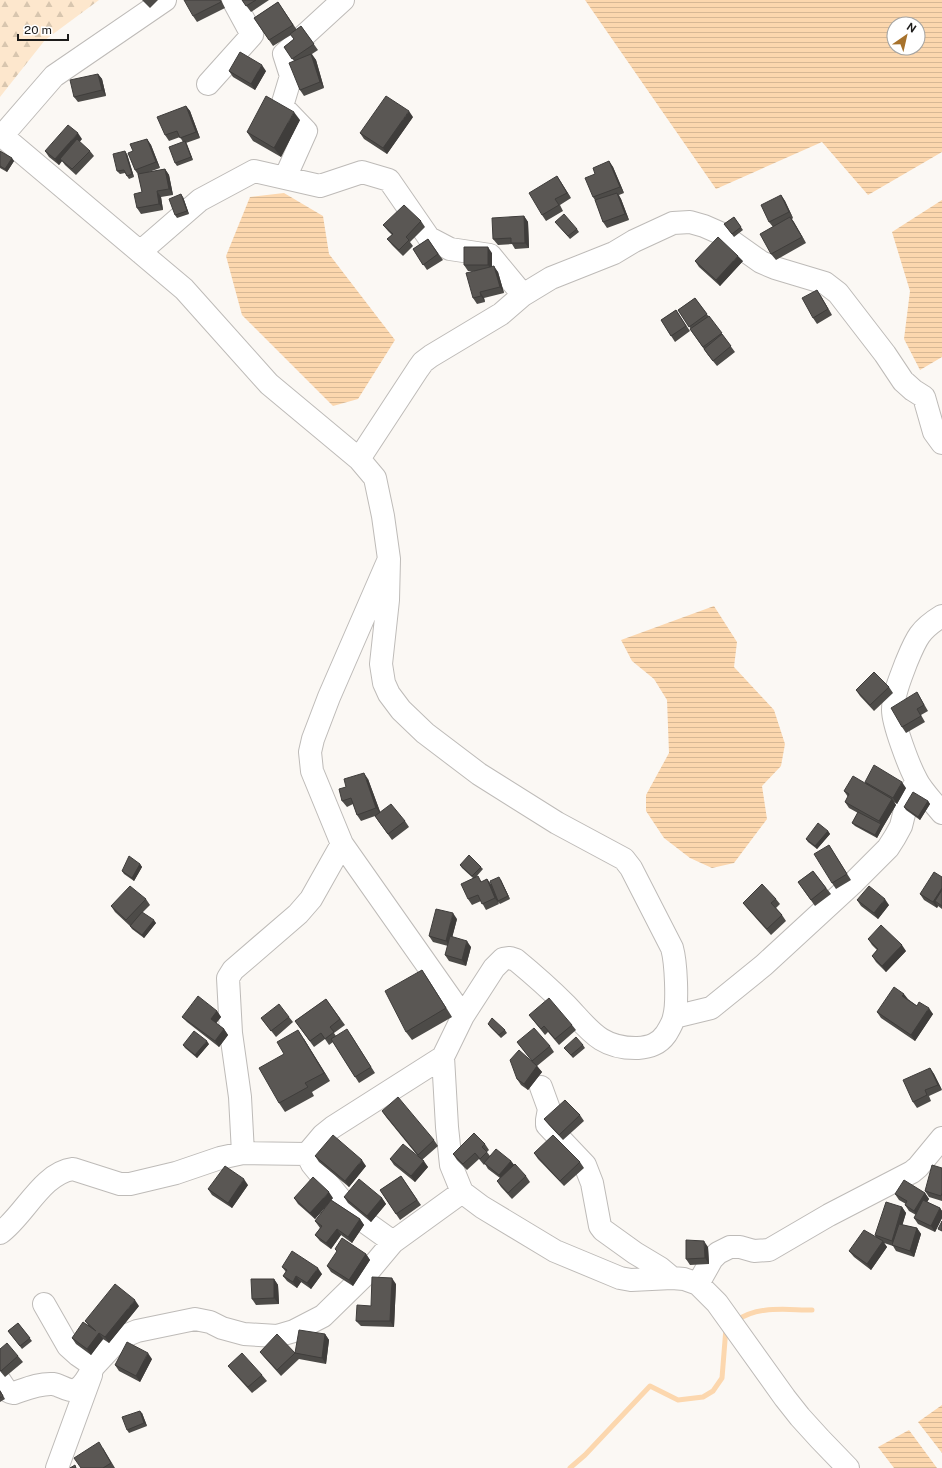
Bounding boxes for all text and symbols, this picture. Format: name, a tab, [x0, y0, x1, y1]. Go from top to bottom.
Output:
scale bar	[18, 16, 68, 42]
north arrow	[886, 16, 926, 56]
text: N	[905, 20, 919, 35]
text: 20 m	[24, 23, 52, 37]

